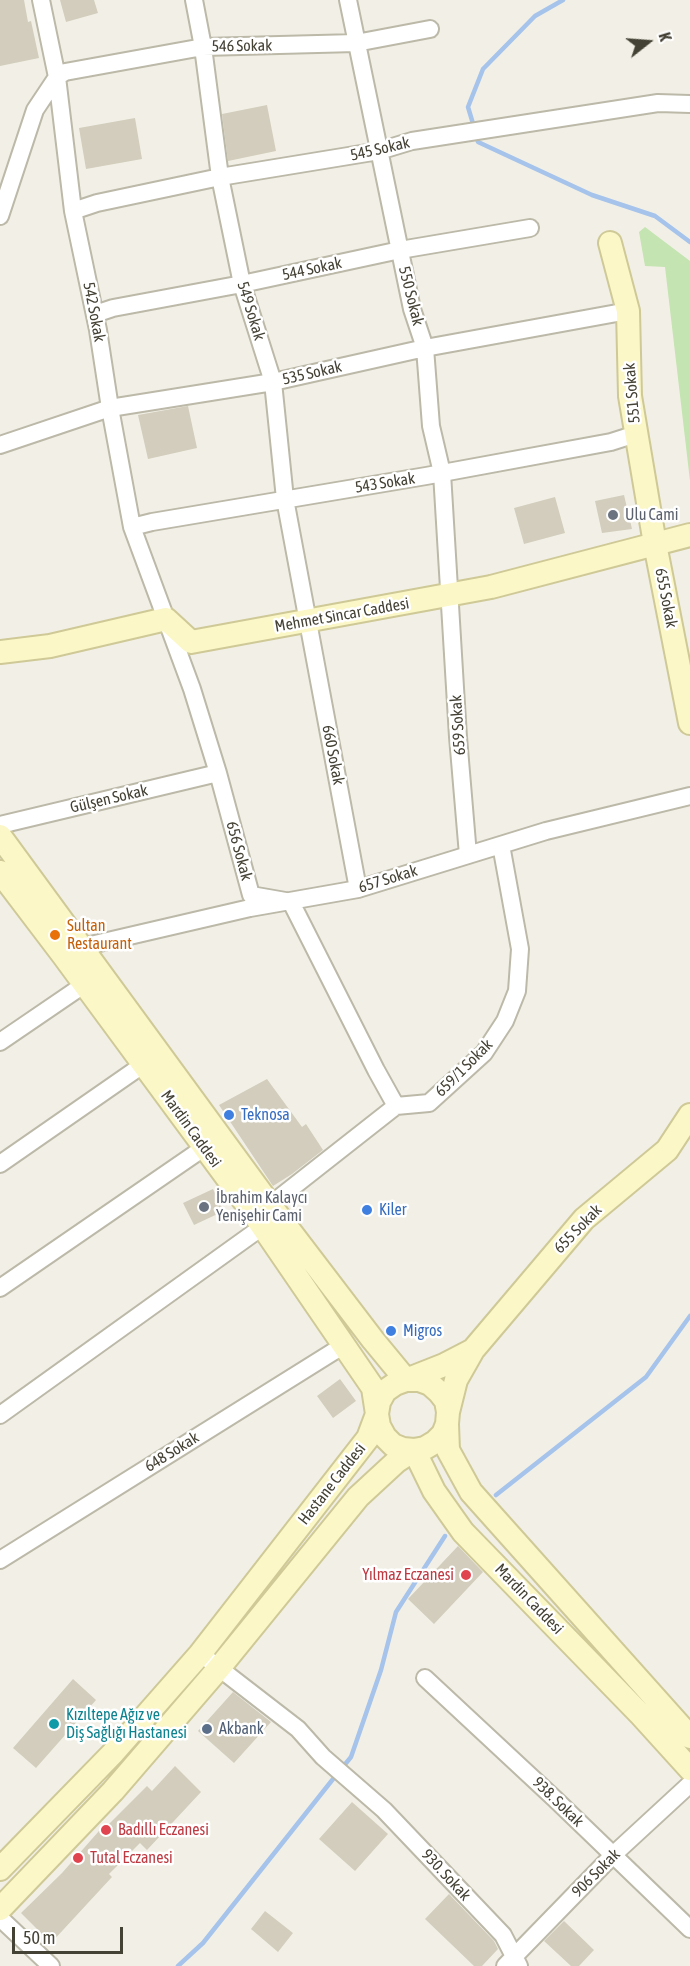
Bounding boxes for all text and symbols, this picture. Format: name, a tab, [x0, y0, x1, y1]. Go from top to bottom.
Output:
north arrow	[618, 12, 678, 72]
text: K	[655, 30, 675, 43]
street label: 546 Sokak	[212, 36, 272, 56]
street label: 545 Sokak	[348, 133, 412, 165]
street label: 544 Sokak	[280, 253, 344, 285]
street label: 550 Sokak	[394, 264, 428, 328]
street label: 549 Sokak	[233, 279, 269, 343]
street label: 542 Sokak	[79, 280, 109, 344]
street label: 535 Sokak	[280, 357, 344, 389]
street label: 551 Sokak	[620, 362, 644, 424]
street label: 543 Sokak	[354, 469, 416, 497]
place label: Ulu Cami	[625, 505, 678, 525]
marker: Ulu Cami	[606, 508, 620, 522]
street label: 655 Sokak	[651, 566, 681, 630]
street label: Mehmet Sincar Caddesi	[273, 594, 411, 636]
street label: 659 Sokak	[446, 694, 470, 756]
street label: 660 Sokak	[318, 723, 348, 787]
street label: Gülşen Sokak	[68, 781, 150, 817]
street label: 656 Sokak	[222, 819, 256, 883]
street label: 657 Sokak	[356, 861, 420, 897]
place label: Sultan Restaurant	[67, 916, 132, 954]
marker: Sultan Restaurant	[48, 928, 62, 942]
street label: 659/1 Sokak	[431, 1035, 497, 1101]
street label: Mardin Caddesi	[157, 1087, 225, 1171]
place label: Teknosa	[241, 1105, 290, 1125]
marker: Teknosa	[222, 1108, 236, 1122]
place label: İbrahim Kalaycı Yenişehir Cami	[216, 1188, 307, 1226]
marker: İbrahim Kalaycı Yenişehir Cami	[197, 1200, 211, 1214]
place label: Kiler	[379, 1200, 407, 1220]
street label: 655 Sokak	[550, 1201, 606, 1257]
marker: Kiler	[360, 1203, 374, 1217]
place label: Migros	[403, 1321, 442, 1341]
marker: Migros	[384, 1324, 398, 1338]
street label: 648 Sokak	[141, 1428, 203, 1476]
street label: Hastane Caddesi	[294, 1439, 370, 1529]
street label: Mardin Caddesi	[491, 1560, 567, 1638]
place label: Yılmaz Eczanesi	[362, 1565, 454, 1585]
marker: Yılmaz Eczanesi	[459, 1568, 473, 1582]
place label: Kızıltepe Ağız ve Diş Sağlığı Hastanesi	[66, 1705, 187, 1743]
marker: Kızıltepe Ağız ve Diş Sağlığı Hastanesi	[47, 1717, 61, 1731]
place label: Akbank	[219, 1719, 264, 1739]
marker: Akbank	[200, 1722, 214, 1736]
street label: 938. Sokak	[529, 1773, 587, 1831]
place label: Badıllı Eczanesi	[118, 1820, 209, 1840]
marker: Badıllı Eczanesi	[99, 1823, 113, 1837]
street label: 930. Sokak	[417, 1845, 475, 1905]
street label: 906 Sokak	[568, 1845, 624, 1901]
place label: Tutal Eczanesi	[90, 1848, 173, 1868]
marker: Tutal Eczanesi	[71, 1851, 85, 1865]
scale bar	[15, 1915, 126, 1953]
text: 50 m	[23, 1927, 55, 1948]

